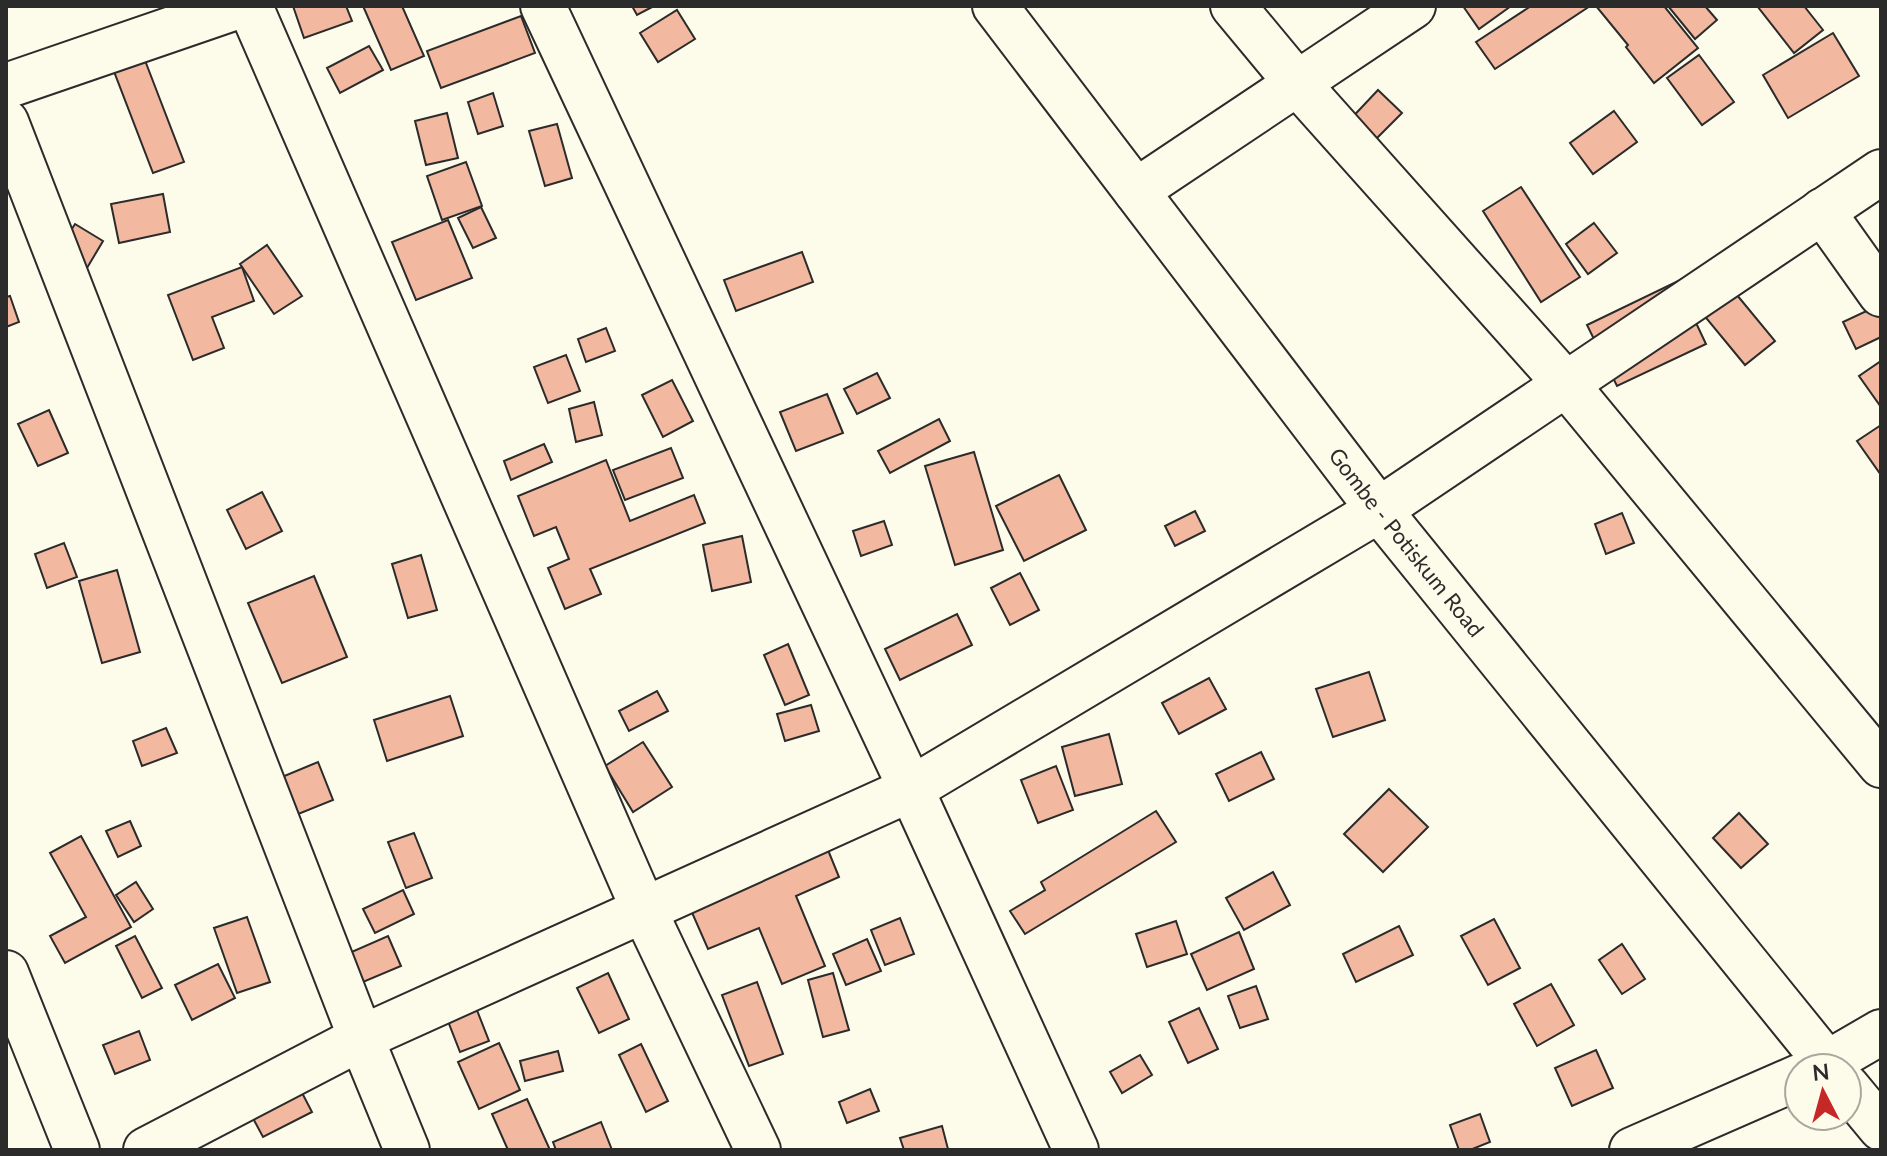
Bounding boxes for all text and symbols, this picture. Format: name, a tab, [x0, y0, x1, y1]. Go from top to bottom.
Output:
street label: Gombe - Potiskum Road	[1323, 442, 1490, 642]
north arrow	[1783, 1052, 1863, 1132]
text: N	[1811, 1057, 1831, 1086]

